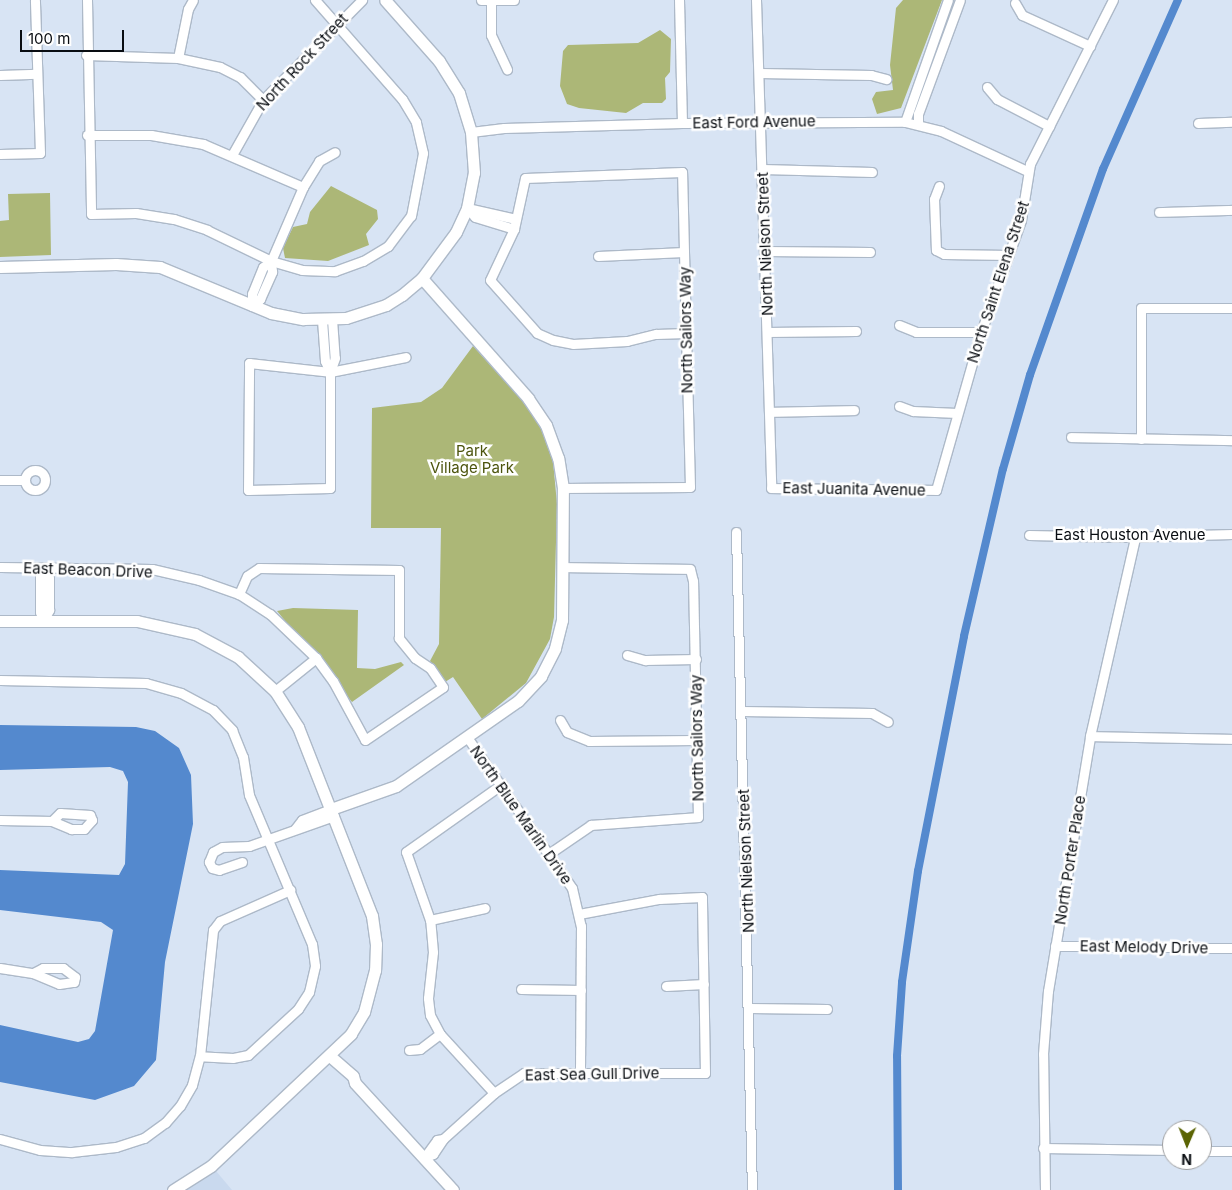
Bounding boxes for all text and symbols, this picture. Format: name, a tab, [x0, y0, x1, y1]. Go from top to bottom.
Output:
street label: North Rock Street	[252, 10, 352, 114]
scale bar	[22, 20, 126, 52]
text: 100 m	[28, 29, 70, 48]
street label: East Ford Avenue	[692, 112, 816, 132]
street label: North Nielson Street	[753, 172, 777, 316]
street label: North Saint Elena Street	[963, 199, 1033, 365]
street label: North Sailors Way	[676, 266, 696, 394]
park label: Park Village Park	[430, 441, 514, 476]
street label: East Juanita Avenue	[782, 479, 926, 499]
street label: East Houston Avenue	[1055, 526, 1205, 544]
street label: East Beacon Drive	[23, 559, 153, 581]
street label: North Sailors Way	[687, 674, 707, 802]
street label: North Blue Marlin Drive	[466, 742, 576, 888]
street label: North Nielson Street	[734, 789, 758, 933]
street label: North Porter Place	[1051, 794, 1089, 926]
street label: East Melody Drive	[1080, 937, 1208, 957]
street label: East Sea Gull Drive	[525, 1064, 659, 1084]
north arrow	[1162, 1120, 1212, 1170]
text: N	[1181, 1151, 1192, 1168]

